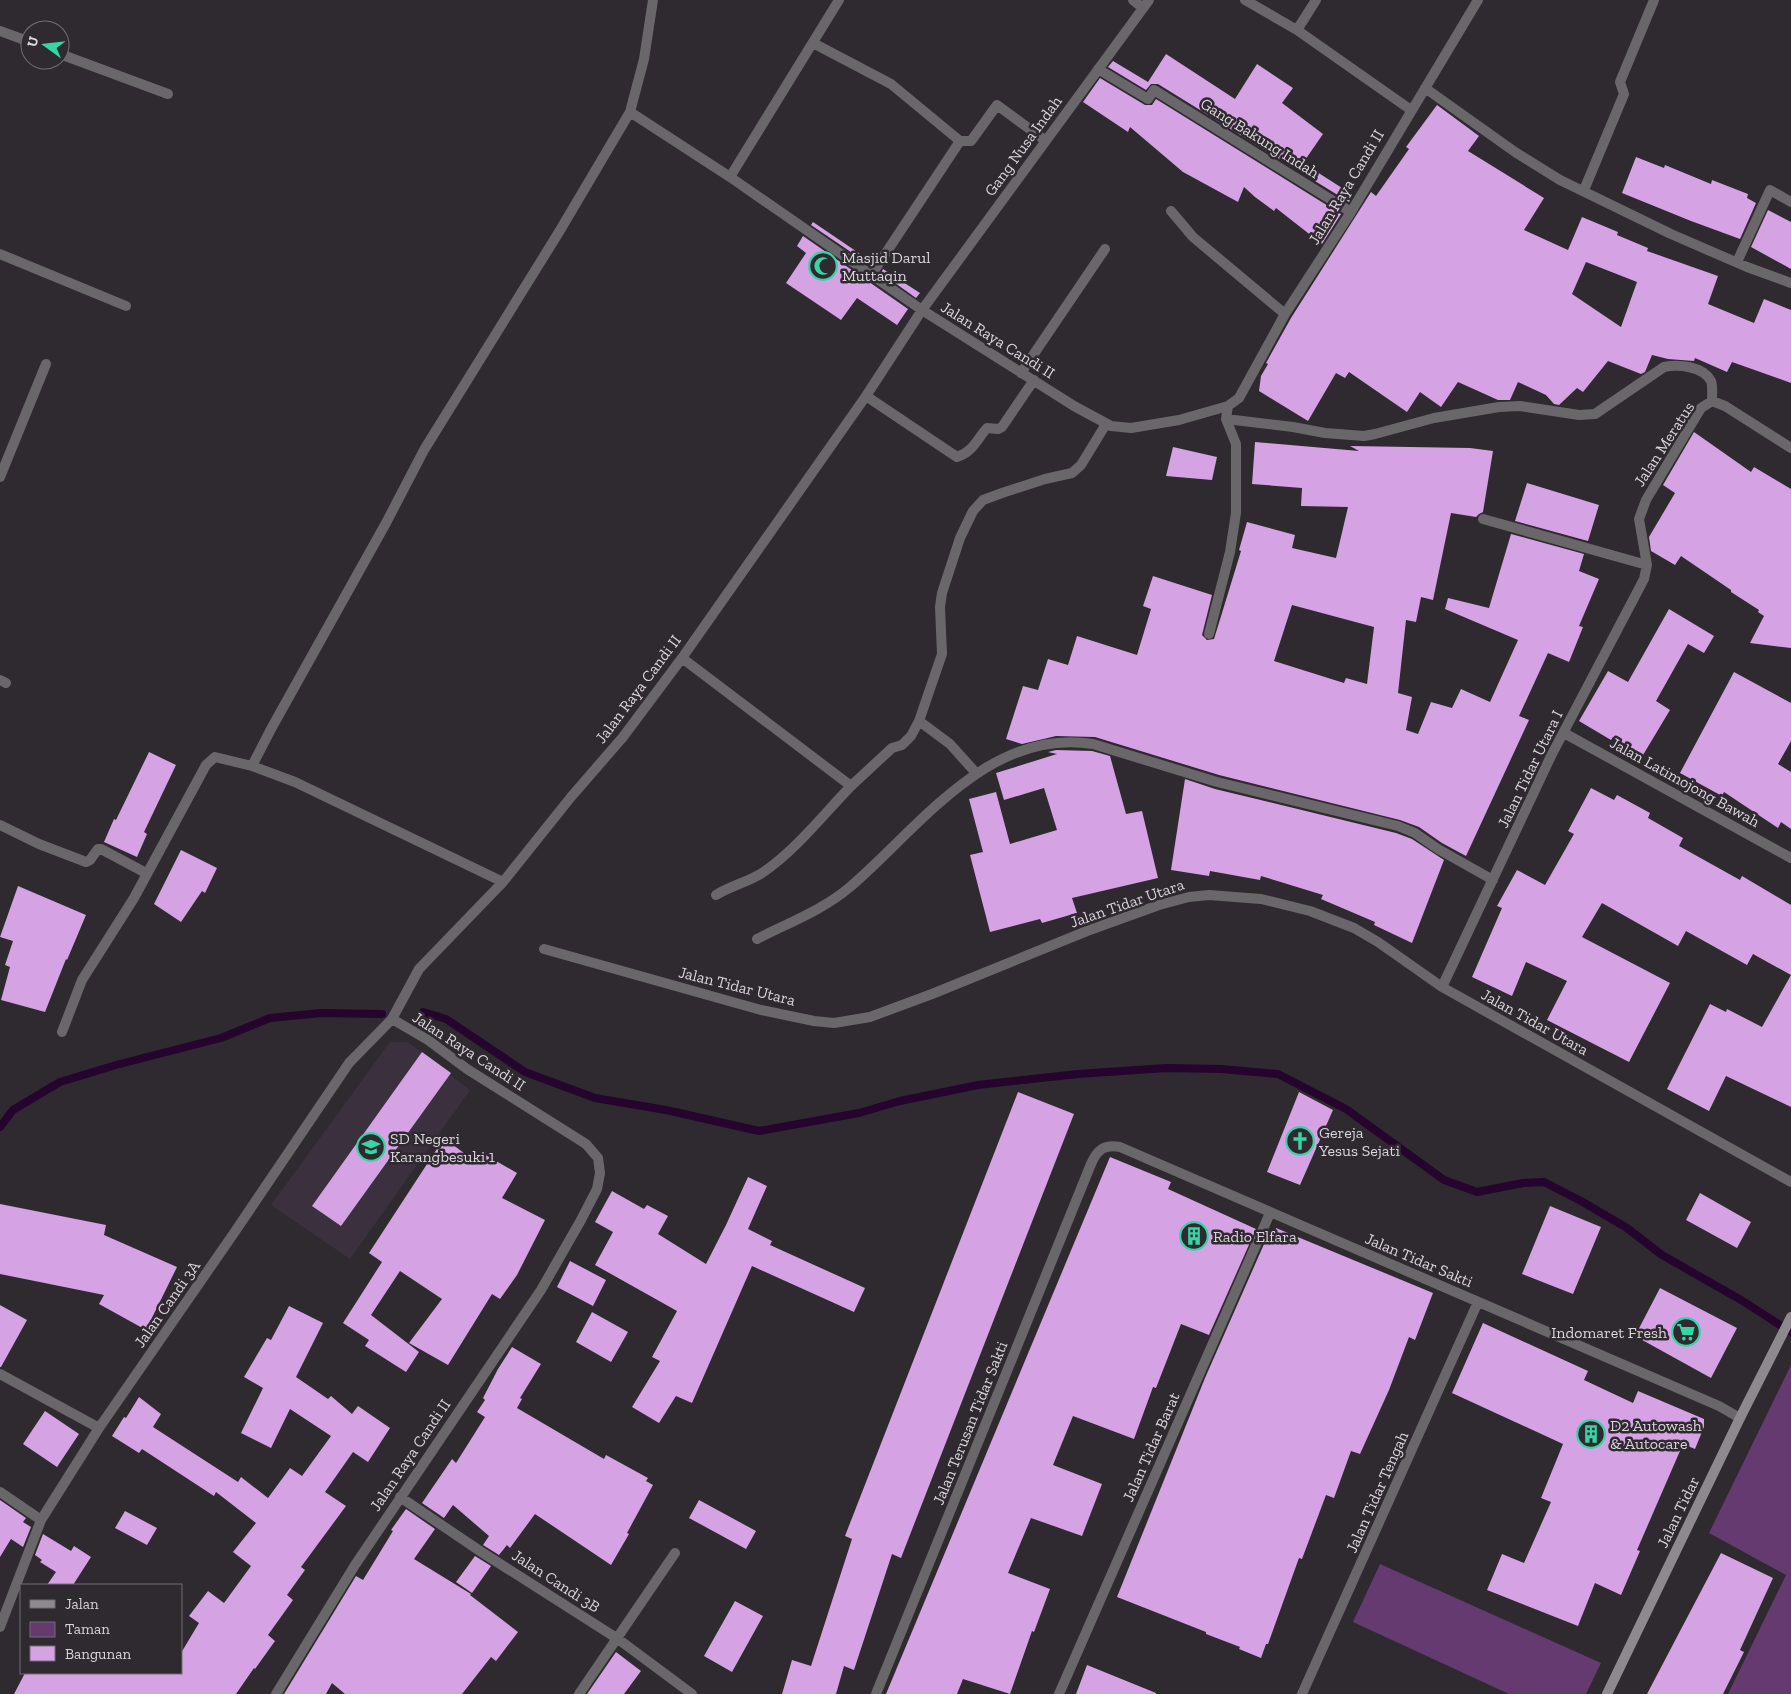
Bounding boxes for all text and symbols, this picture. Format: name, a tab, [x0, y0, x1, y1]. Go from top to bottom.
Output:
north arrow	[20, 20, 70, 70]
text: U	[23, 35, 42, 49]
street label: Gang Nusa Indah	[980, 92, 1066, 200]
street label: Gang Bakung Indah	[1197, 94, 1323, 182]
street label: Jalan Raya Candi II	[1304, 126, 1388, 248]
place label: Masjid Darul Muttaqin	[842, 248, 931, 285]
mosque icon: Masjid Darul Muttaqin	[808, 251, 838, 281]
street label: Jalan Raya Candi II	[938, 297, 1058, 383]
street label: Jalan Meratus	[1630, 398, 1698, 490]
street label: Jalan Raya Candi II	[591, 631, 685, 747]
street label: Jalan Tidar Utara I	[1493, 707, 1567, 831]
street label: Jalan Latimojong Bawah	[1607, 733, 1763, 831]
street label: Jalan Tidar Utara	[1067, 874, 1187, 931]
street label: Jalan Tidar Utara	[677, 962, 798, 1010]
street label: Jalan Tidar Utara	[1478, 985, 1592, 1059]
street label: Jalan Raya Candi II	[409, 1007, 529, 1095]
place label: Gereja Yesus Sejati	[1318, 1123, 1400, 1160]
church icon: Gereja Yesus Sejati	[1285, 1126, 1315, 1156]
place label: SD Negeri Karangbesuki 1	[390, 1129, 495, 1166]
school or university icon: SD Negeri Karangbesuki 1	[356, 1132, 386, 1162]
building icon: Radio Elfara	[1179, 1221, 1209, 1251]
place label: Radio Elfara	[1213, 1227, 1297, 1246]
street label: Jalan Tidar Sakti	[1362, 1229, 1476, 1291]
street label: Jalan Candi 3A	[130, 1256, 204, 1351]
supermarket icon: Indomaret Fresh	[1671, 1317, 1701, 1347]
place label: Indomaret Fresh	[1551, 1323, 1667, 1342]
street label: Jalan Terusan Tidar Sakti	[929, 1338, 1012, 1507]
street label: Jalan Tidar Barat	[1118, 1389, 1184, 1505]
street label: Jalan Raya Candi II	[366, 1396, 454, 1514]
place label: D2 Autowash & Autocare	[1610, 1416, 1702, 1453]
building icon: D2 Autowash & Autocare	[1576, 1419, 1606, 1449]
street label: Jalan Tidar Tengah	[1342, 1428, 1412, 1556]
street label: Jalan Tidar	[1653, 1473, 1703, 1551]
street label: Jalan Candi 3B	[508, 1546, 604, 1617]
legend	[20, 1584, 182, 1674]
text: Jalan	[65, 1595, 99, 1613]
text: Taman	[65, 1620, 110, 1638]
text: Bangunan	[65, 1645, 131, 1663]

